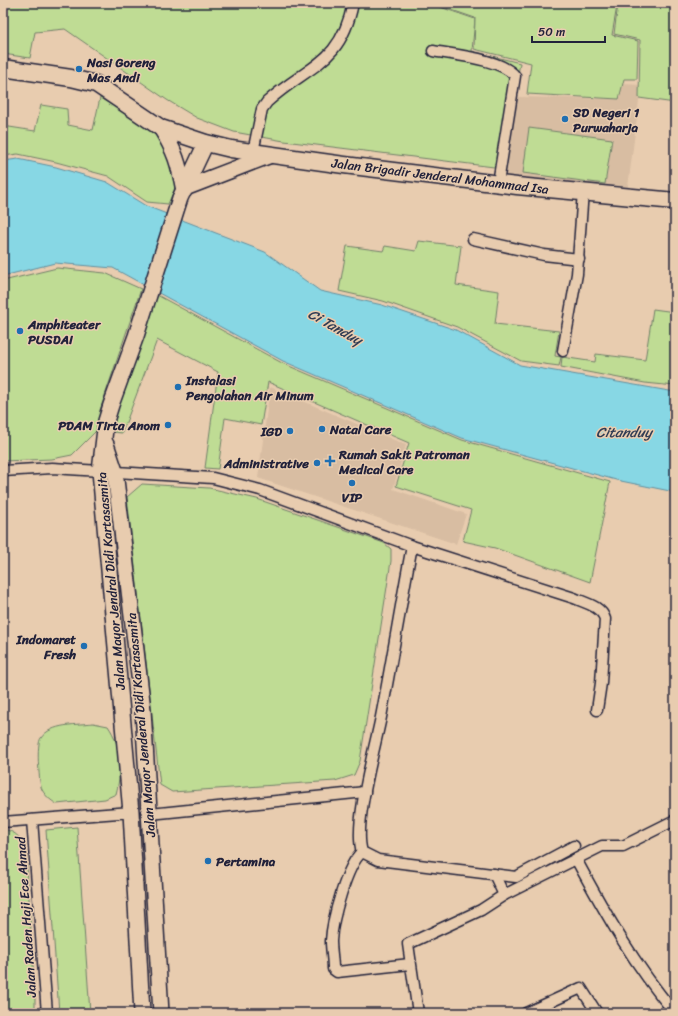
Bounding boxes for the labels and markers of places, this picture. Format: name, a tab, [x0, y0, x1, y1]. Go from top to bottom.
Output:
place label: Nasi Goreng Mas Andi	[86, 51, 156, 89]
marker: Nasi Goreng Mas Andi	[74, 64, 84, 74]
place label: SD Negeri 1 Purwaharja	[572, 101, 640, 139]
marker: SD Negeri 1 Purwaharja	[560, 114, 570, 124]
place label: Amphiteater PUSDAI	[27, 313, 102, 351]
marker: Amphiteater PUSDAI	[15, 326, 25, 336]
place label: Instalasi Pengolahan Air Minum	[185, 369, 314, 407]
marker: Instalasi Pengolahan Air Minum	[173, 382, 183, 392]
place label: PDAM Tirta Anom	[58, 414, 160, 437]
place label: Natal Care	[329, 418, 392, 441]
marker: PDAM Tirta Anom	[163, 420, 173, 430]
place label: IGD	[260, 420, 282, 443]
marker: Natal Care	[317, 424, 327, 434]
marker: IGD	[285, 426, 295, 436]
place label: Rumah Sakit Patroman Medical Care	[338, 443, 471, 481]
place label: Administrative	[223, 452, 309, 475]
marker: Rumah Sakit Patroman Medical Care	[324, 455, 336, 467]
marker: Administrative	[312, 458, 322, 468]
marker: VIP	[347, 478, 357, 488]
place label: VIP	[342, 486, 363, 509]
place label: Indomaret Fresh	[16, 628, 76, 666]
marker: Indomaret Fresh	[79, 641, 89, 651]
place label: Pertamina	[216, 850, 276, 873]
marker: Pertamina	[203, 856, 213, 866]

